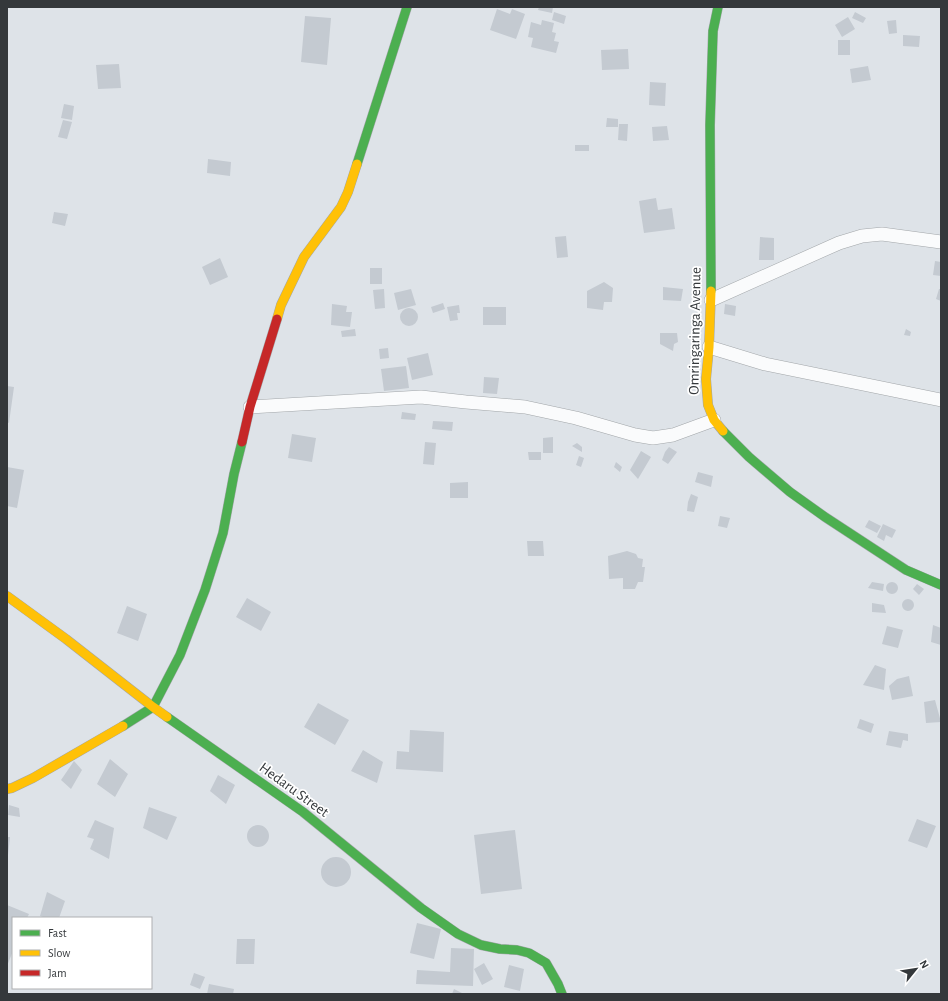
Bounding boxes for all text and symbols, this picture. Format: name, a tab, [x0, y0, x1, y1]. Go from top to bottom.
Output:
street label: Omringaringa Avenue	[686, 267, 704, 395]
street label: Hedaru Street	[257, 760, 332, 820]
legend	[12, 917, 152, 989]
text: Fast	[48, 927, 67, 939]
text: Slow	[48, 947, 70, 959]
north arrow	[896, 949, 936, 989]
text: N	[918, 958, 931, 970]
text: Jam	[48, 967, 67, 979]

